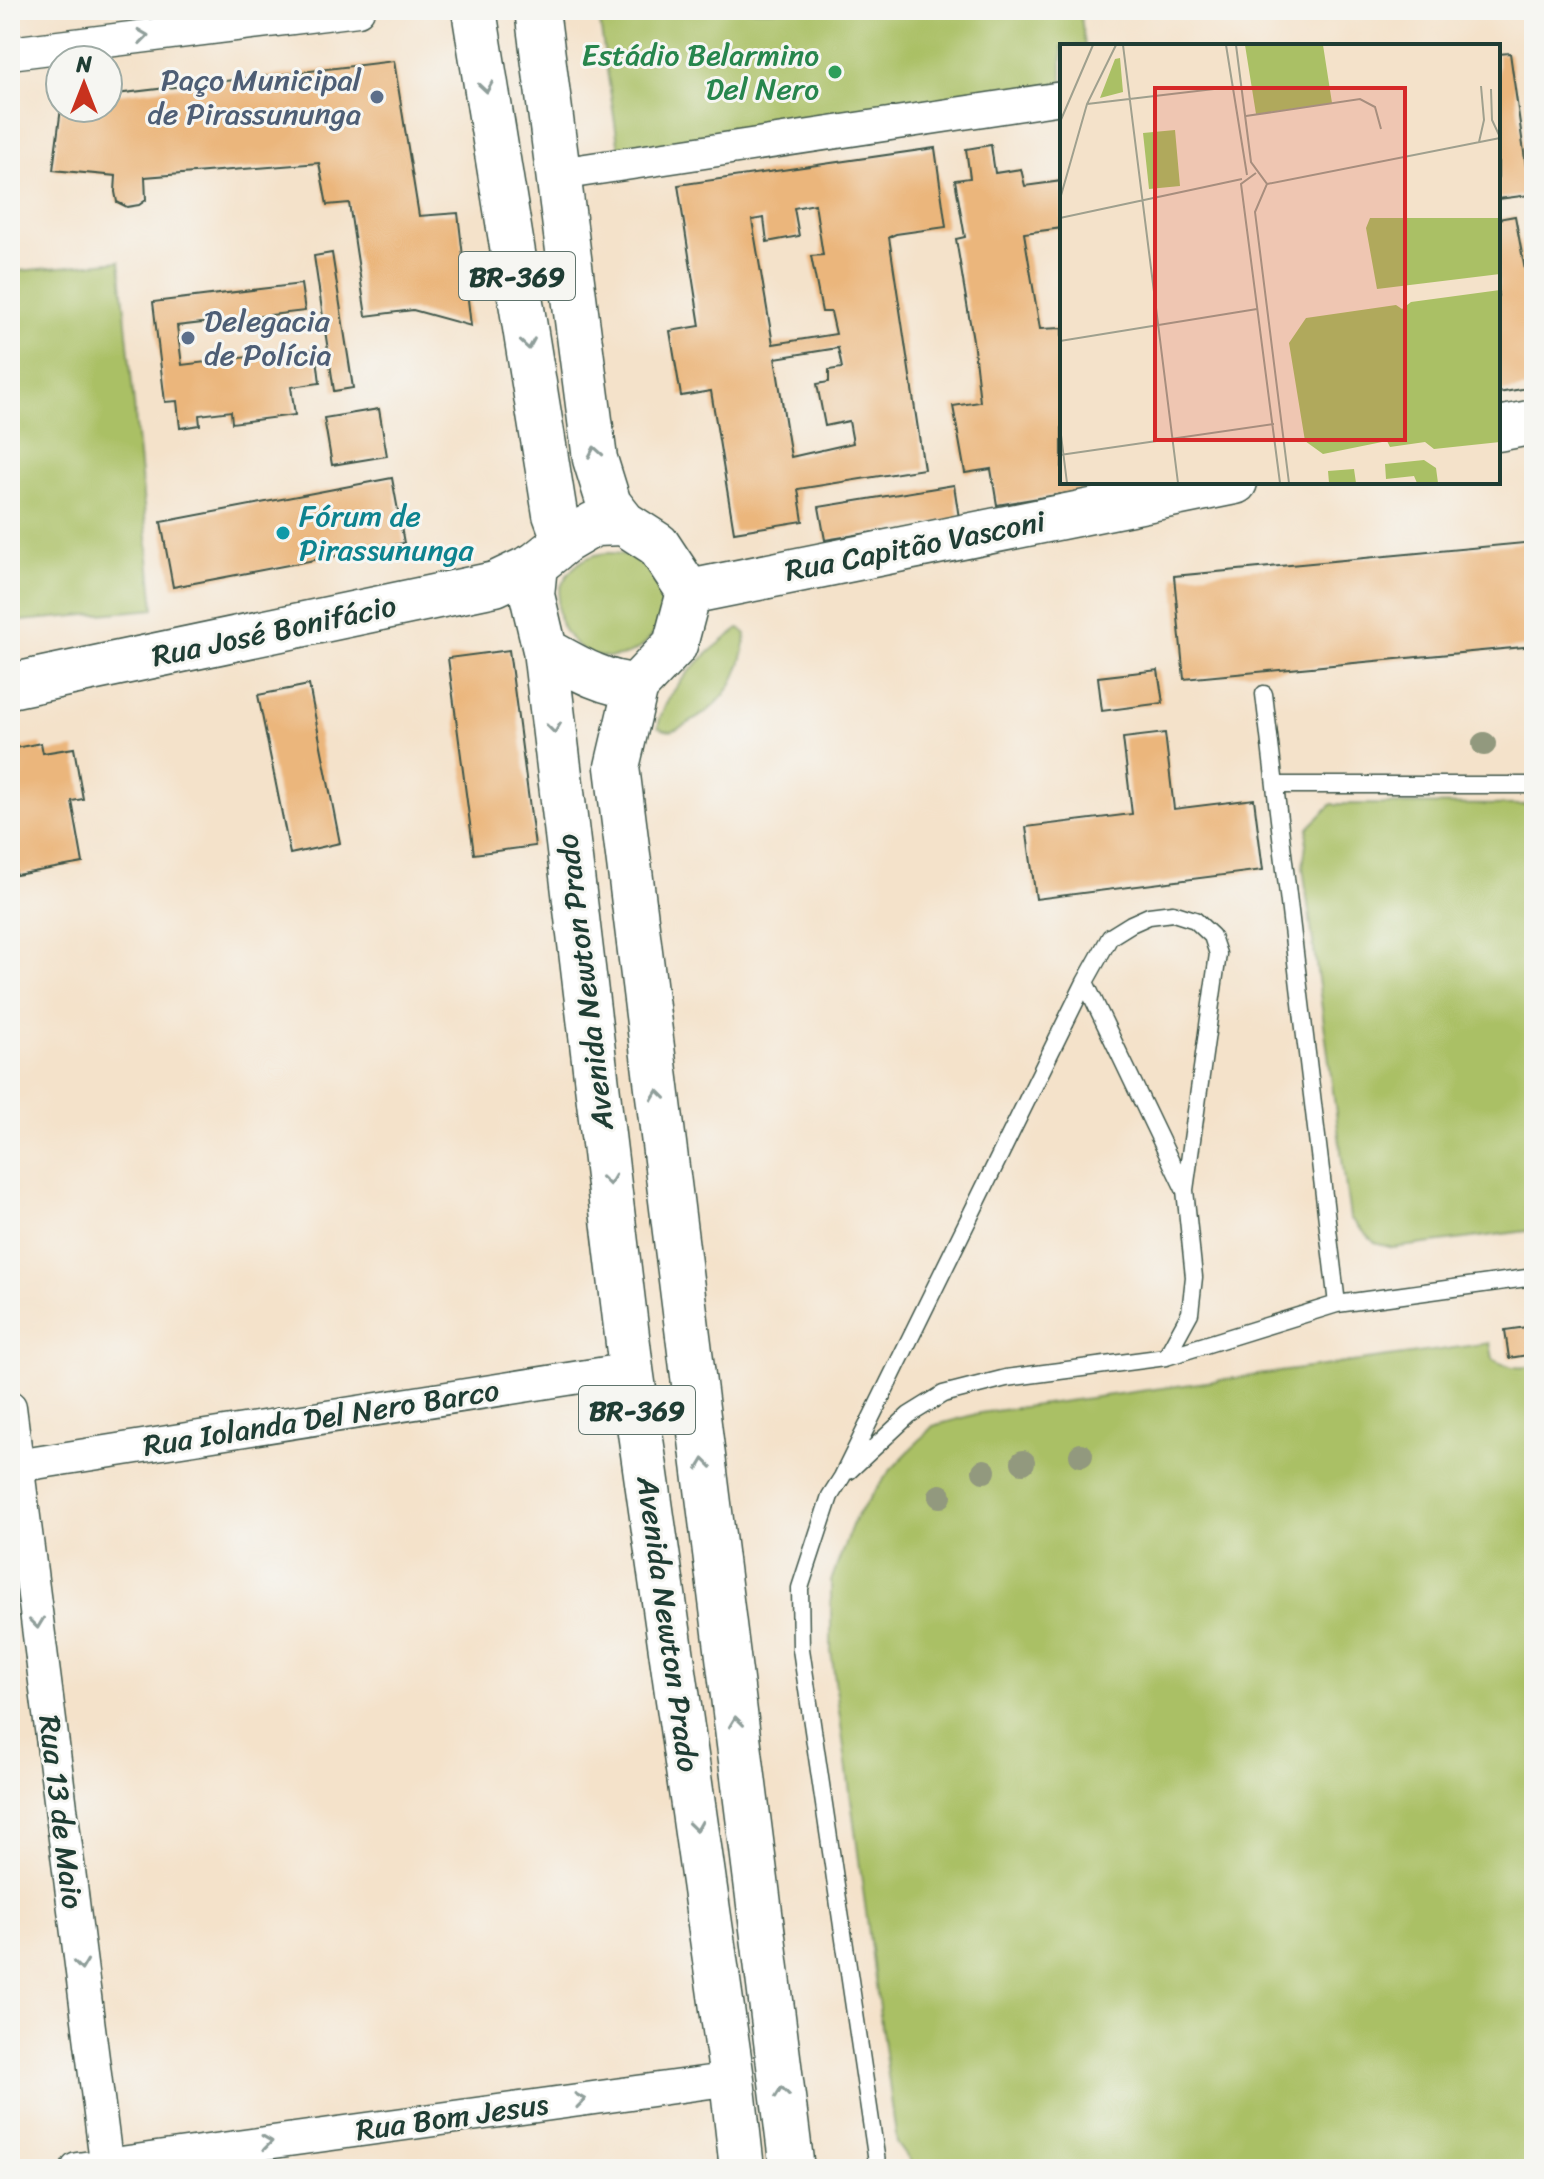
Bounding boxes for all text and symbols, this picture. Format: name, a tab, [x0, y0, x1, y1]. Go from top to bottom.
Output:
one-way arrow	[137, 28, 150, 45]
place label: Estádio Belarmino Del Nero	[582, 28, 819, 116]
north arrow	[44, 44, 124, 124]
inset map	[1060, 44, 1500, 484]
text: N	[75, 45, 92, 84]
place label: Paço Municipal de Pirassununga	[147, 53, 362, 141]
marker: Estádio Belarmino Del Nero	[826, 63, 844, 81]
one-way arrow	[477, 80, 494, 94]
marker: Paço Municipal de Pirassununga	[368, 88, 386, 106]
road number: BR-369	[459, 252, 575, 300]
place label: Delegacia de Polícia	[204, 294, 332, 382]
marker: Delegacia de Polícia	[179, 329, 197, 347]
one-way arrow	[518, 337, 535, 350]
one-way arrow	[587, 445, 604, 459]
place label: Fórum de Pirassununga	[299, 489, 475, 577]
street label: Rua Capitão Vasconi	[780, 494, 1051, 598]
marker: Fórum de Pirassununga	[274, 524, 292, 542]
street label: Rua José Bonifácio	[147, 579, 401, 683]
one-way arrow	[545, 721, 562, 735]
street label: Avenida Newton Prado	[540, 831, 630, 1134]
one-way arrow	[649, 1088, 666, 1101]
one-way arrow	[600, 1174, 617, 1187]
street label: Rua Iolanda Del Nero Barco	[139, 1363, 503, 1473]
road number: BR-369	[579, 1386, 695, 1434]
one-way arrow	[696, 1458, 713, 1471]
street label: Avenida Newton Prado	[620, 1472, 715, 1775]
one-way arrow	[28, 1616, 45, 1630]
street label: Rua 13 de Maio	[22, 1712, 100, 1912]
one-way arrow	[728, 1716, 745, 1729]
one-way arrow	[687, 1820, 704, 1833]
one-way arrow	[72, 1958, 89, 1971]
street label: Rua Bom Jesus	[352, 2077, 552, 2157]
one-way arrow	[774, 2085, 791, 2098]
one-way arrow	[574, 2091, 587, 2108]
one-way arrow	[261, 2134, 274, 2151]

